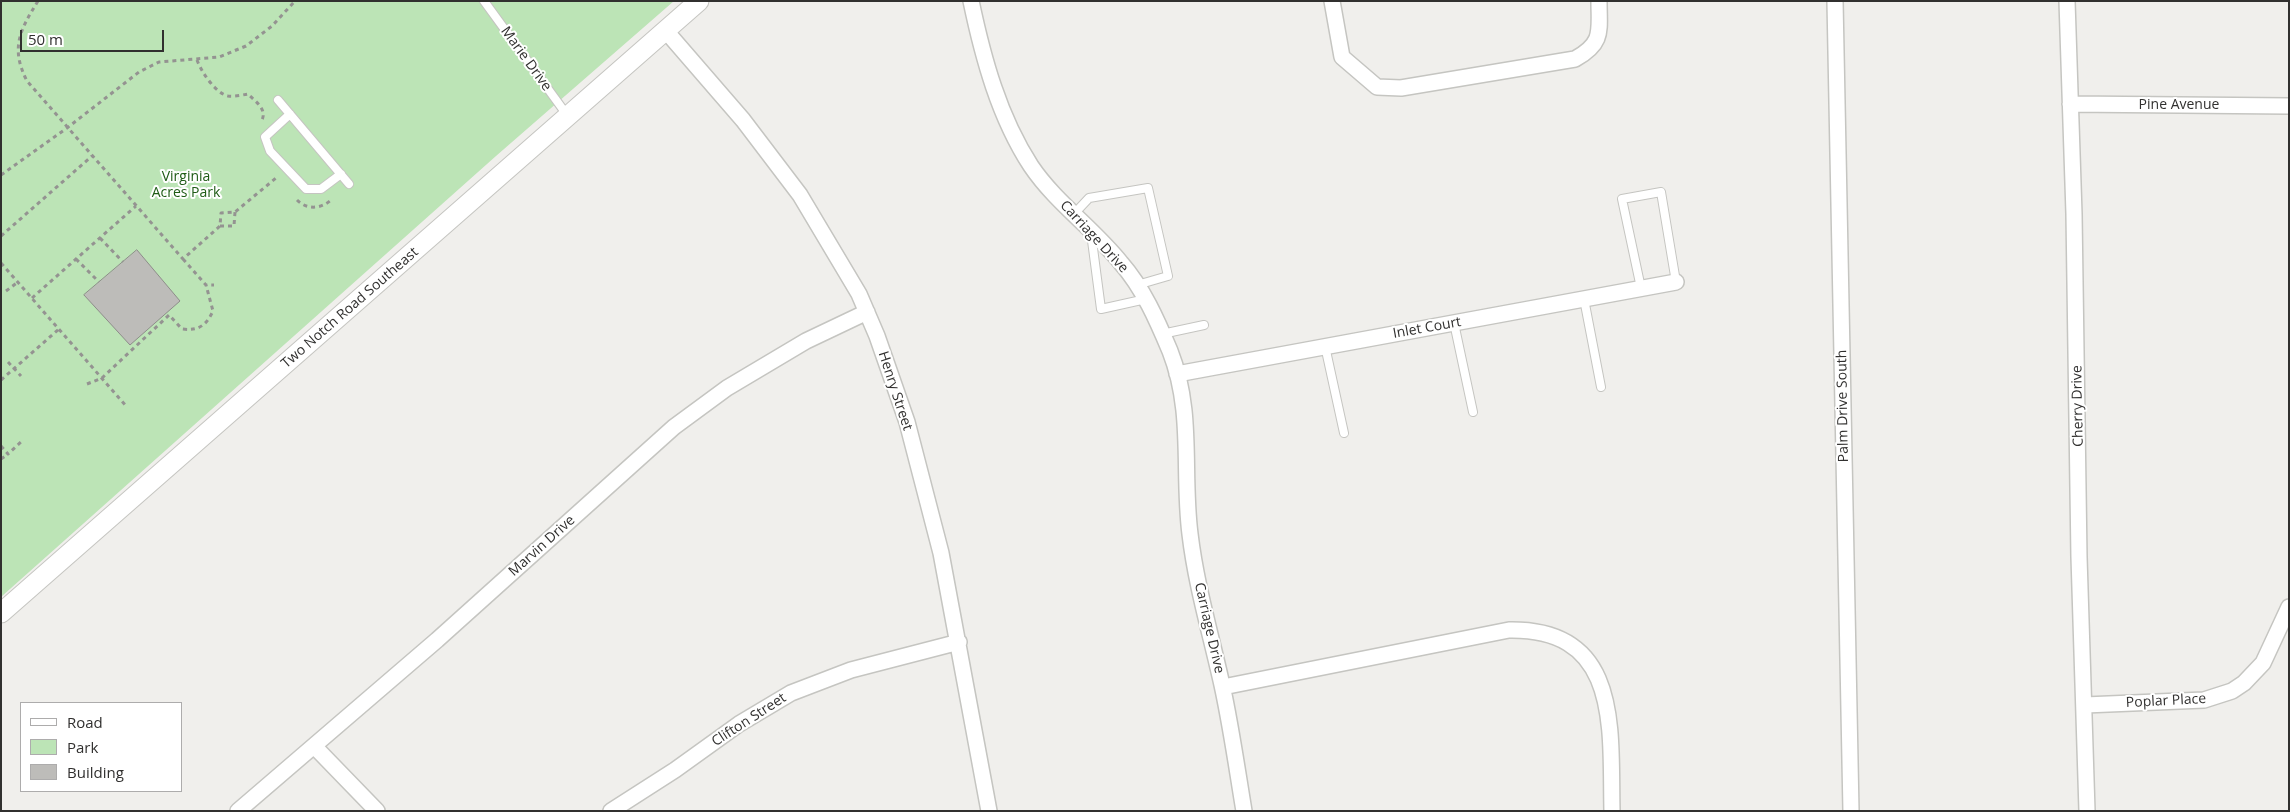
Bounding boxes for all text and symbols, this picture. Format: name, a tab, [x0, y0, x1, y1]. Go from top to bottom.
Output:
scale bar	[22, 20, 166, 52]
street label: Marie Drive	[497, 24, 555, 94]
text: 50 m	[28, 29, 63, 49]
street label: Pine Avenue	[2139, 97, 2219, 113]
park label: Virginia Acres Park	[152, 169, 220, 202]
street label: Carriage Drive	[1056, 197, 1132, 277]
street label: Two Notch Road Southeast	[278, 244, 422, 372]
street label: Inlet Court	[1392, 314, 1462, 342]
street label: Henry Street	[874, 349, 916, 433]
street label: Palm Drive South	[1834, 350, 1852, 462]
street label: Cherry Drive	[2069, 365, 2087, 447]
street label: Marvin Drive	[505, 512, 579, 580]
street label: Carriage Drive	[1190, 581, 1228, 675]
street label: Clifton Street	[709, 690, 789, 750]
street label: Poplar Place	[2125, 691, 2207, 711]
legend	[20, 702, 182, 792]
text: Road	[67, 712, 103, 732]
text: Park	[67, 737, 98, 757]
text: Building	[67, 762, 124, 782]

